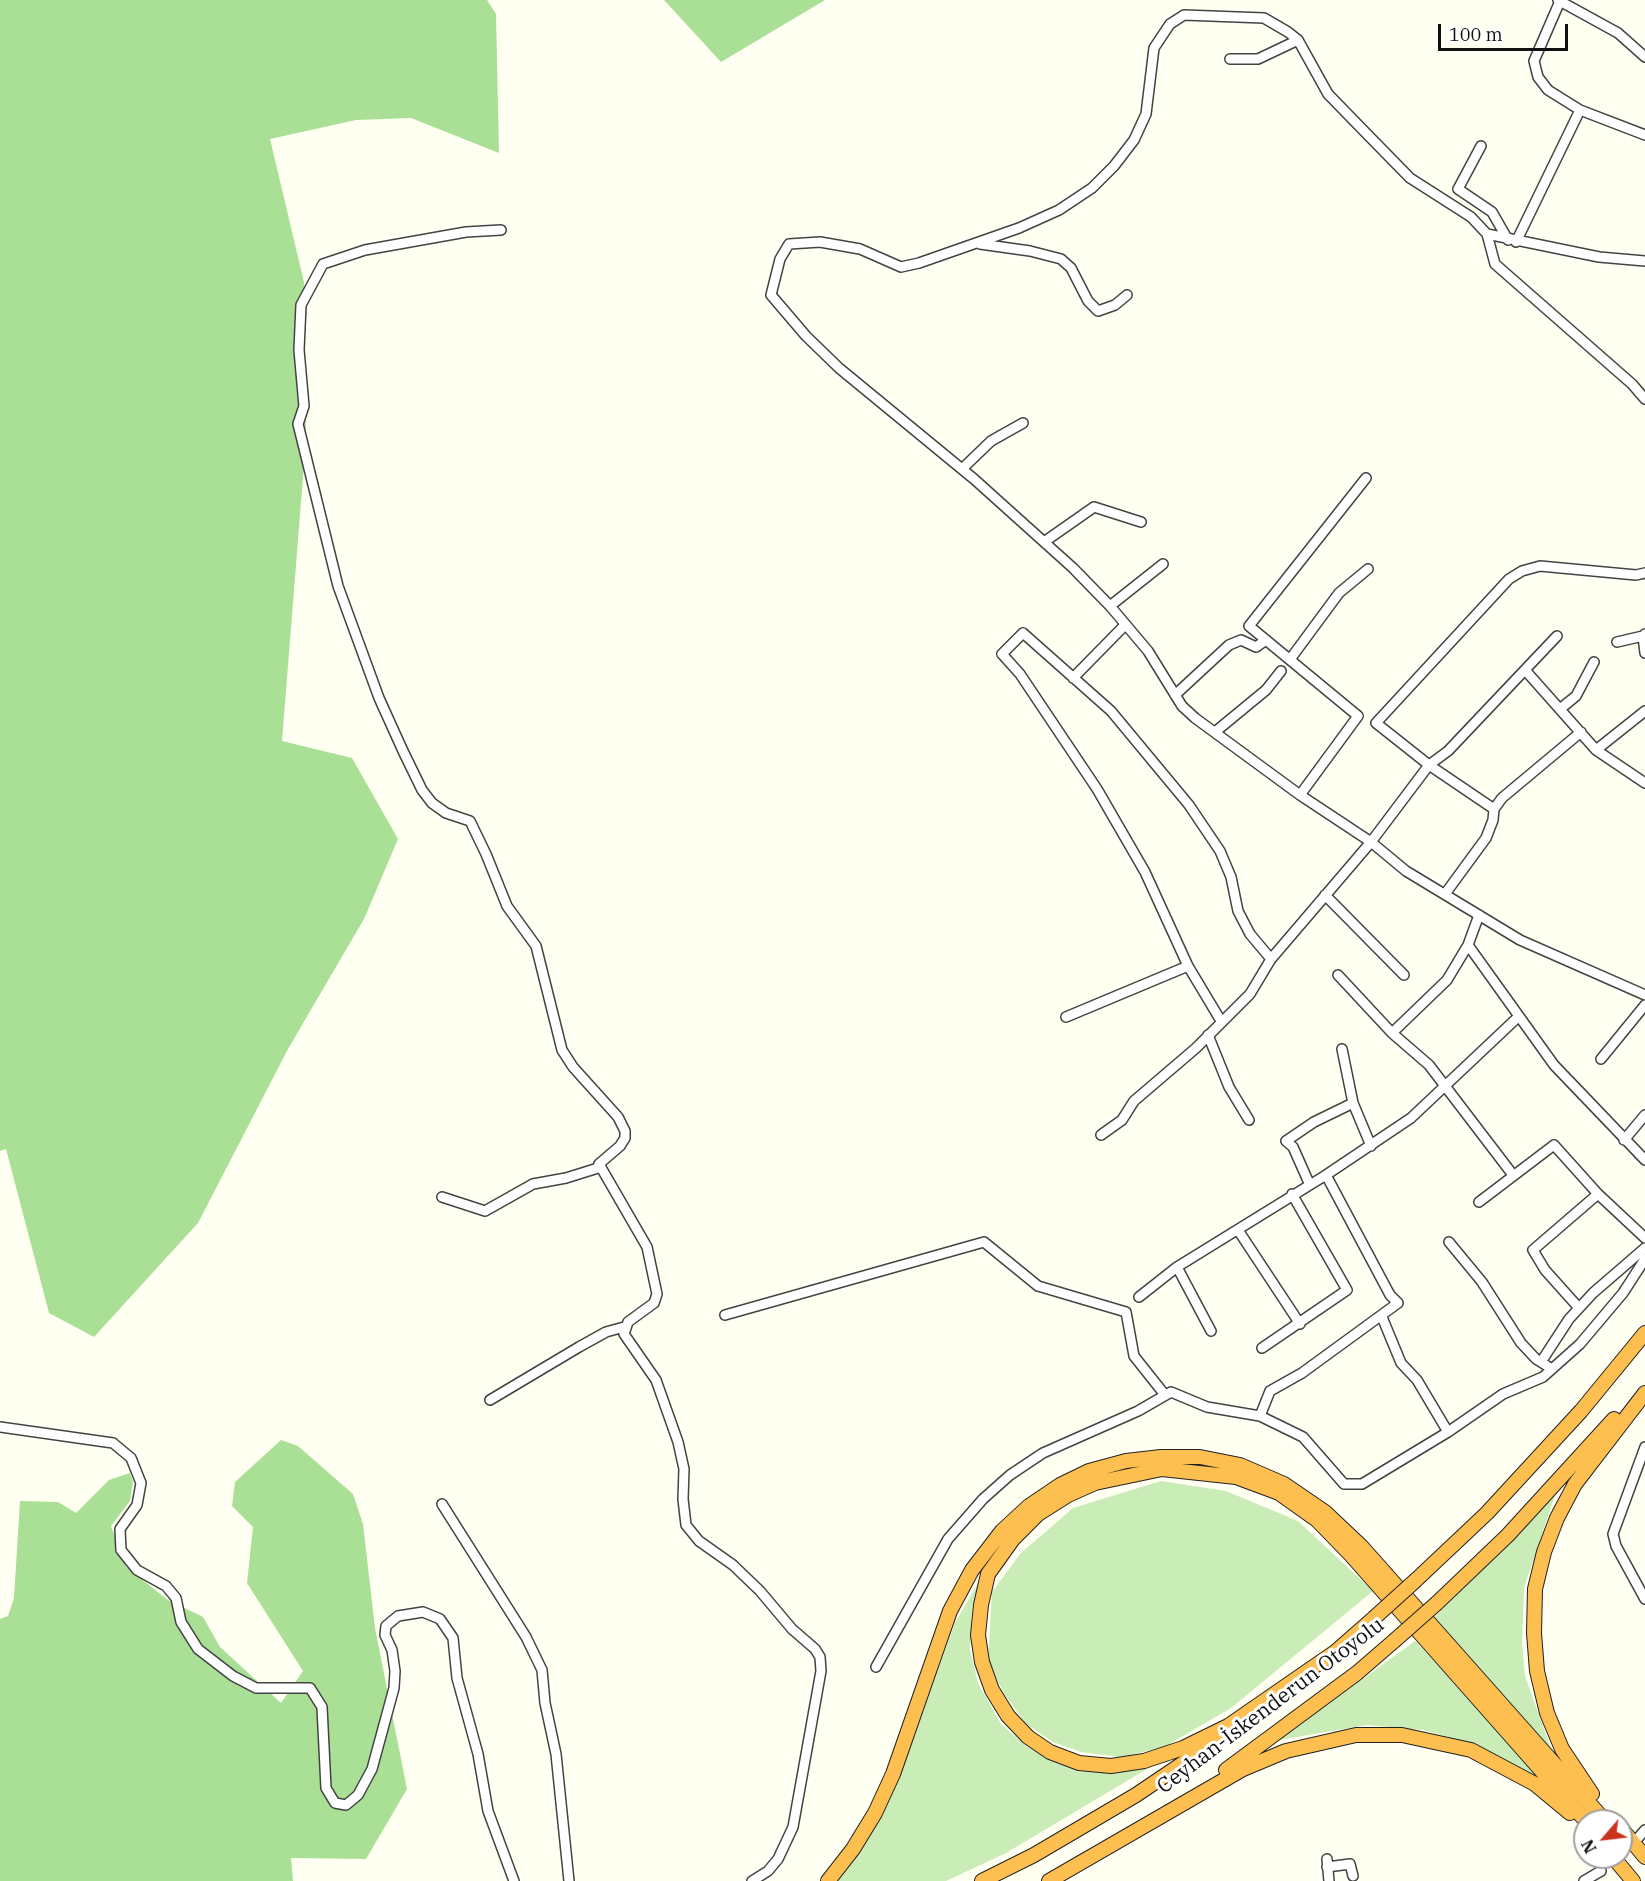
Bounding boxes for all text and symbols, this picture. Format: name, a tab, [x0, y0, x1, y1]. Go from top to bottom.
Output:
scale bar	[1441, 12, 1572, 50]
text: 100 m	[1449, 23, 1503, 46]
street label: Ceyhan-İskenderun Otoyolu	[1153, 1612, 1389, 1800]
north arrow	[1573, 1809, 1633, 1869]
text: N	[1577, 1836, 1601, 1857]

